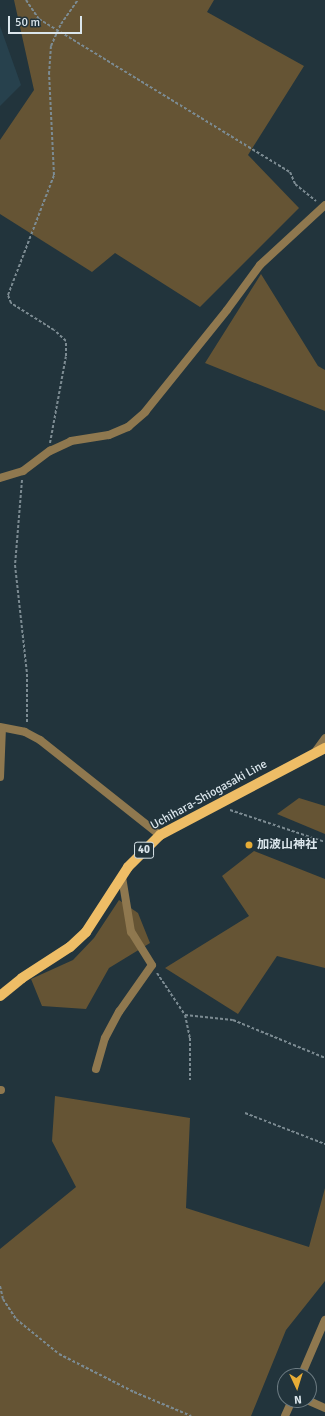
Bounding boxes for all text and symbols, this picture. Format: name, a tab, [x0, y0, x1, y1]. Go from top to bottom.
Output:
scale bar	[10, 8, 84, 34]
text: 50 m	[15, 15, 40, 30]
street label: Uchihara-Shiogasaki Line	[148, 757, 270, 833]
place label: 加波山神社	[257, 838, 317, 852]
marker: 加波山神社	[244, 840, 254, 850]
road number: 40	[134, 841, 154, 859]
north arrow	[277, 1368, 317, 1408]
text: N	[294, 1393, 302, 1406]

